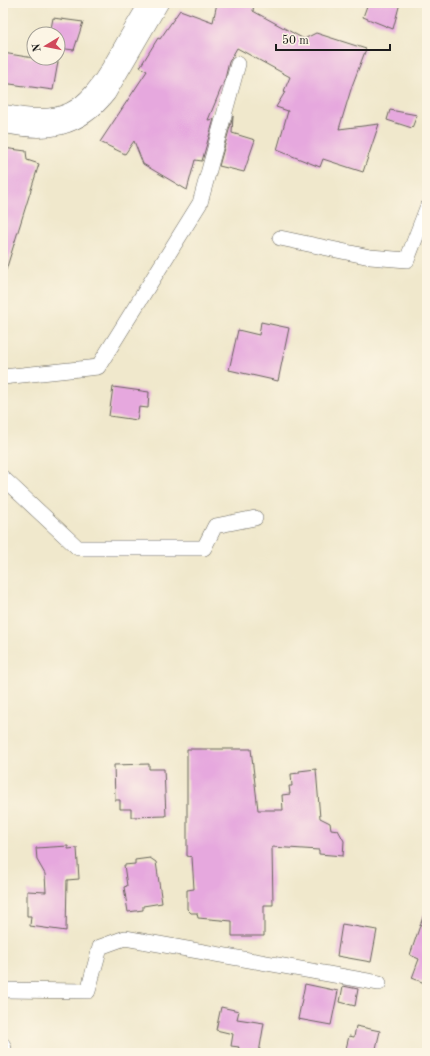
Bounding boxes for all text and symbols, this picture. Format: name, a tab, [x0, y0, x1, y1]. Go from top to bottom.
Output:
north arrow	[26, 26, 66, 66]
scale bar	[276, 26, 390, 52]
text: 50 m	[282, 34, 309, 47]
text: N	[31, 42, 44, 53]

